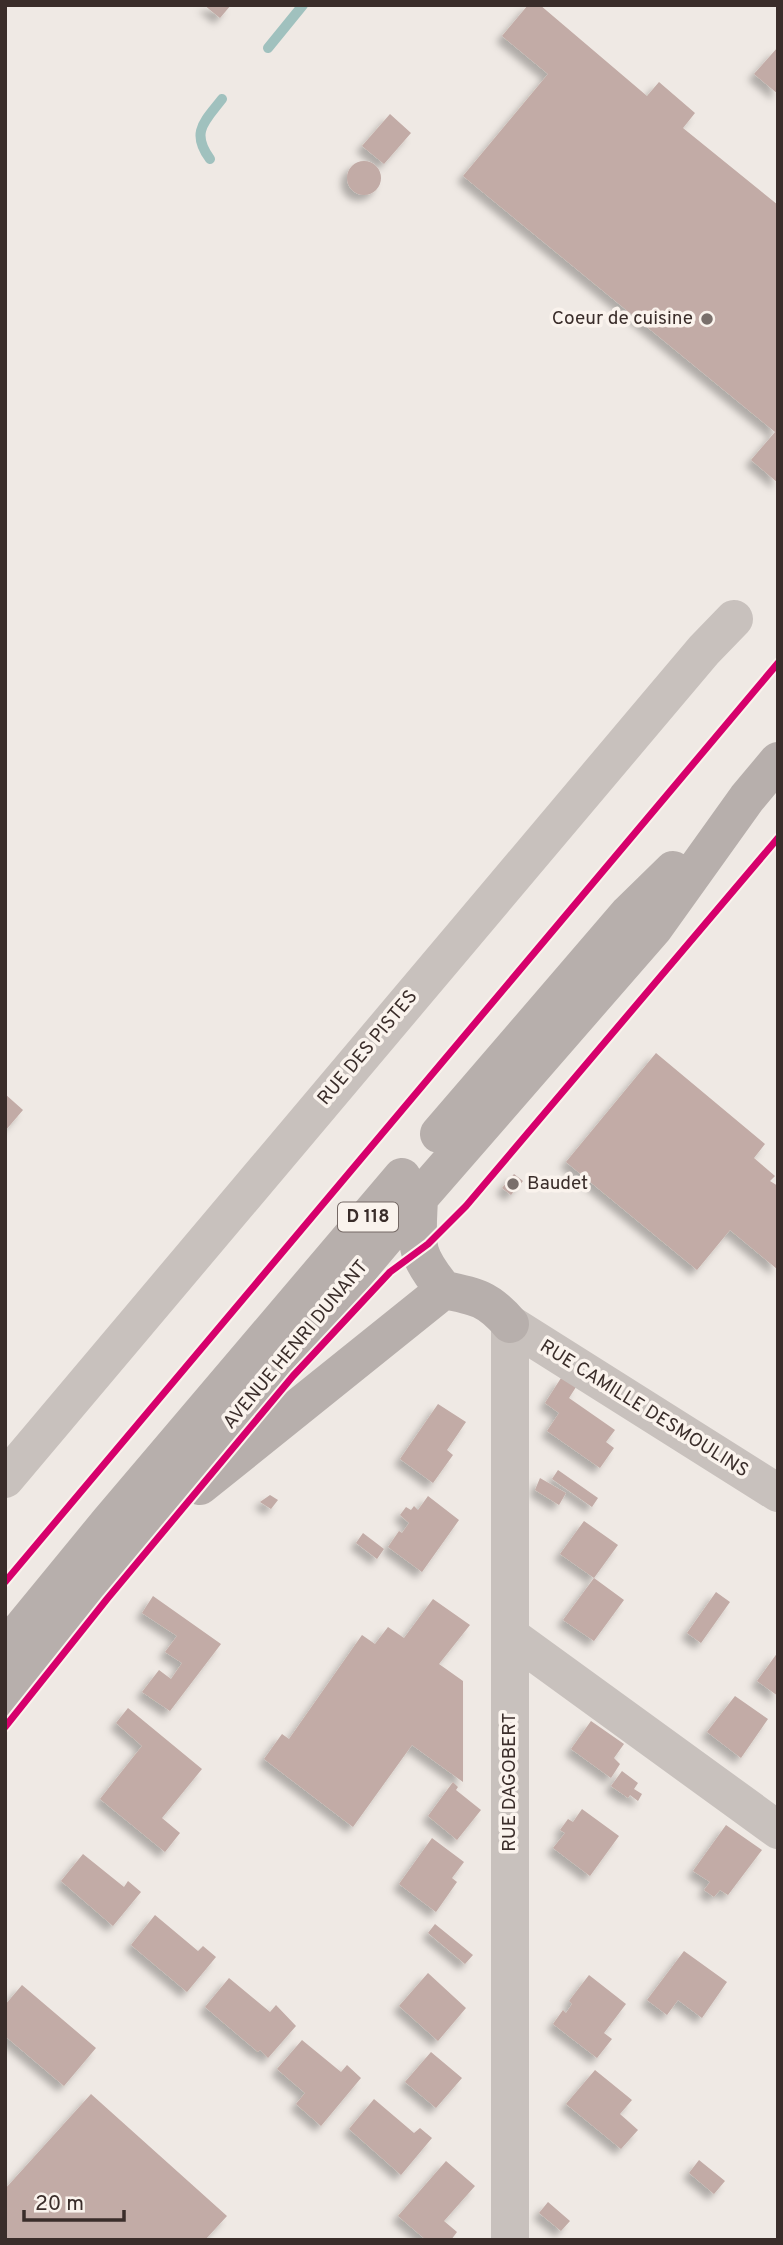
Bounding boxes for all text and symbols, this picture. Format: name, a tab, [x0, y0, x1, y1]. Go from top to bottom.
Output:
place label: Coeur de cuisine	[552, 307, 693, 331]
marker: Coeur de cuisine	[699, 311, 715, 327]
street label: RUE DES PISTES	[313, 985, 423, 1111]
place label: Baudet	[527, 1172, 588, 1196]
marker: Baudet	[505, 1176, 521, 1192]
road number: D 118	[338, 1202, 398, 1232]
street label: AVENUE HENRI DUNANT	[218, 1256, 374, 1434]
street label: RUE CAMILLE DESMOULINS	[535, 1335, 753, 1483]
street label: RUE DAGOBERT	[498, 1712, 522, 1852]
scale bar	[24, 2178, 124, 2222]
text: 20 m	[35, 2191, 84, 2218]

